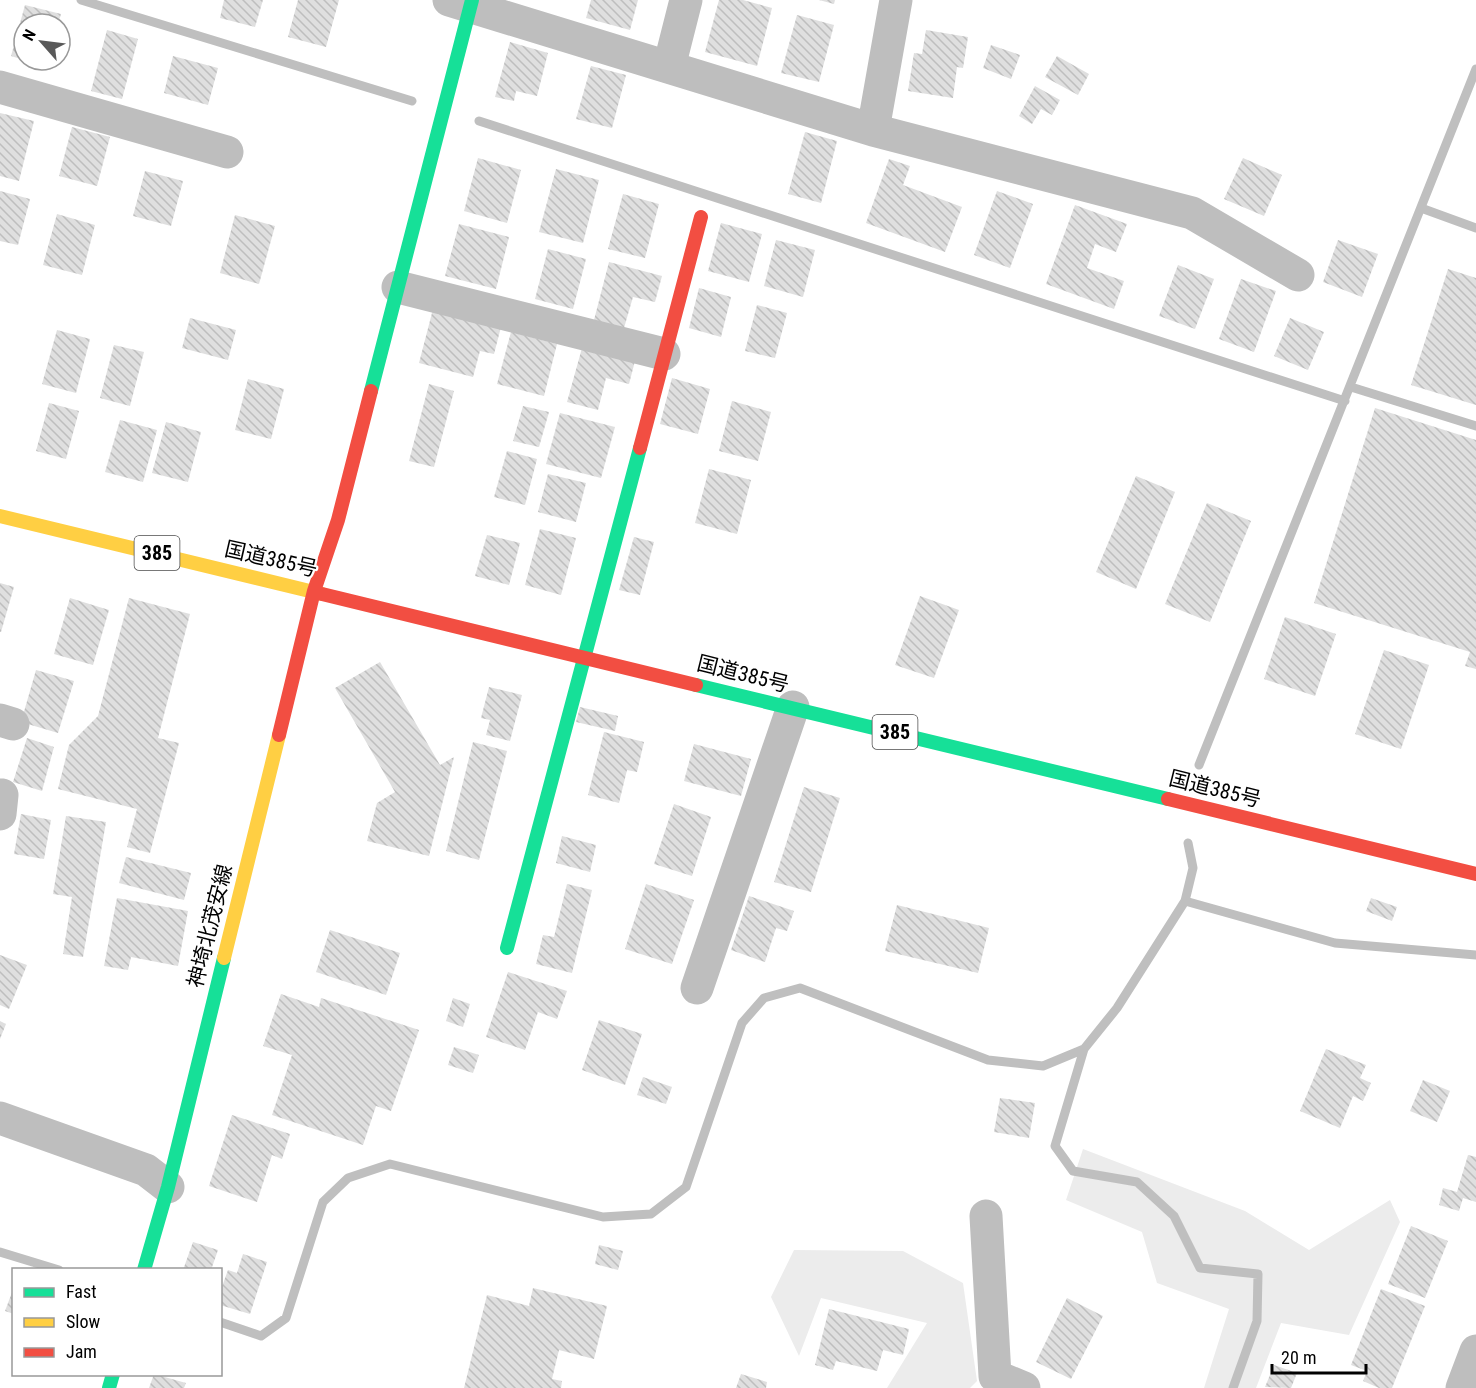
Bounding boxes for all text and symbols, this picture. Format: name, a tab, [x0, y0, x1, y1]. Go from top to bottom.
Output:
north arrow	[12, 12, 72, 72]
text: N	[19, 26, 40, 44]
road number: 385	[134, 536, 180, 570]
street label: 国道385号	[222, 537, 320, 581]
street label: 国道385号	[694, 651, 792, 697]
road number: 385	[872, 715, 918, 749]
street label: 国道385号	[1166, 766, 1264, 812]
street label: 神埼北茂安線	[183, 862, 237, 990]
legend	[12, 1268, 222, 1376]
text: Fast	[66, 1281, 97, 1302]
text: Slow	[66, 1311, 101, 1332]
scale bar	[1272, 1337, 1366, 1375]
text: Jam	[66, 1341, 97, 1362]
text: 20 m	[1281, 1347, 1316, 1368]

